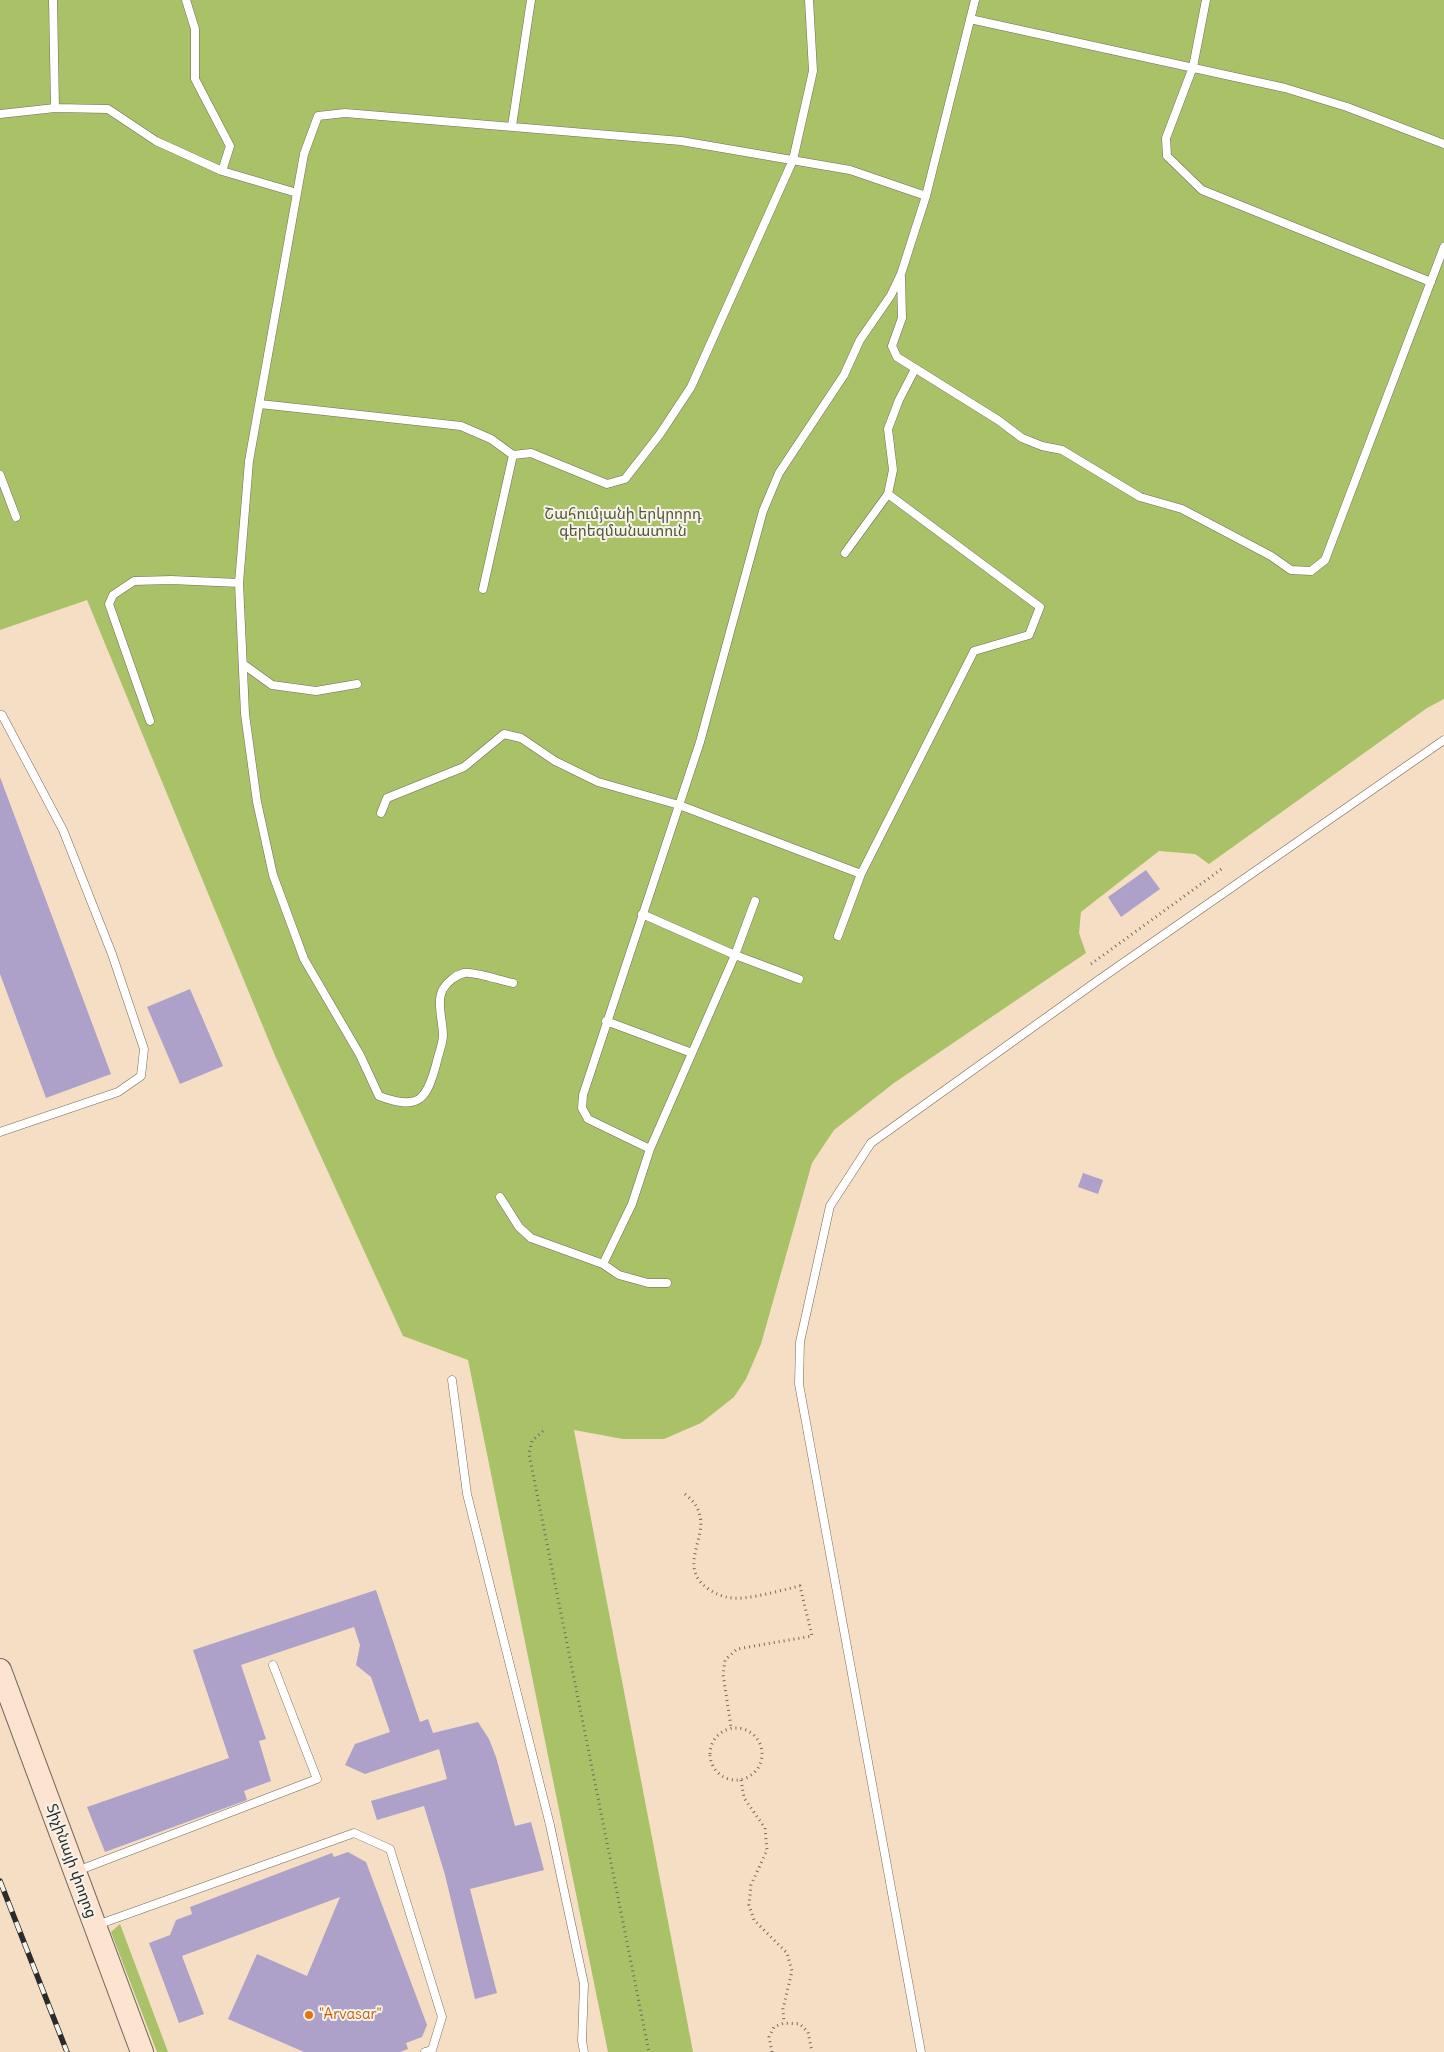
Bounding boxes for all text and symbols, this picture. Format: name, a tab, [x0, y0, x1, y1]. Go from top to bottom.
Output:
park label: Շահումյանի երկրորդ գերեզմանատուն	[544, 506, 702, 541]
street label: Տիչինայի փողոց	[42, 1801, 100, 1921]
place label: "Arvasar"	[319, 2006, 382, 2024]
marker: "Arvasar"	[303, 2009, 315, 2021]

